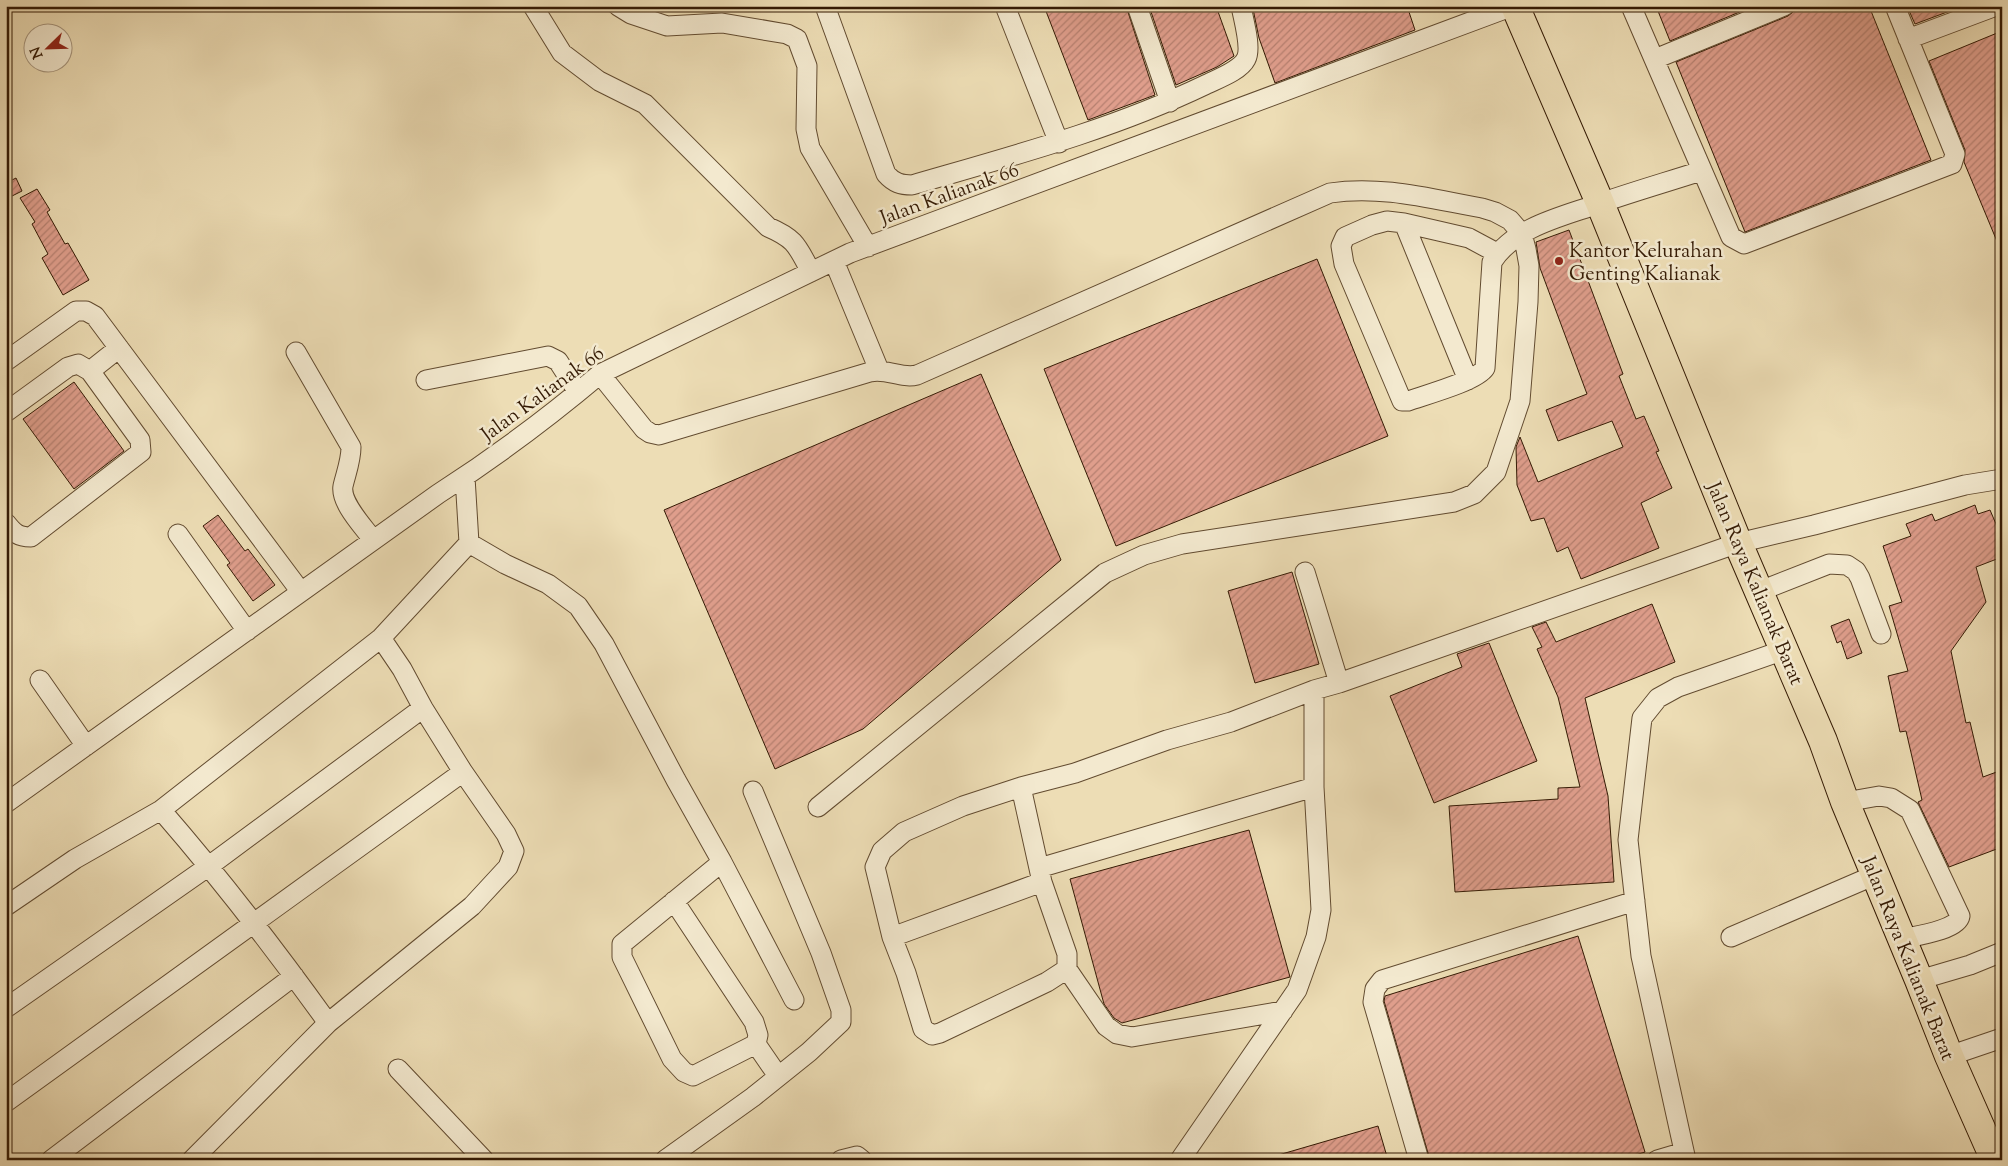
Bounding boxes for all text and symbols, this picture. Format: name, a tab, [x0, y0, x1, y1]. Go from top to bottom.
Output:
north arrow	[22, 22, 72, 72]
text: N	[26, 43, 49, 61]
street label: Jalan Kalianak 66	[875, 157, 1024, 234]
place label: Kantor Kelurahan Genting Kalianak	[1569, 238, 1723, 290]
marker: Kantor Kelurahan Genting Kalianak	[1553, 255, 1565, 267]
street label: Jalan Kalianak 66	[475, 340, 611, 450]
street label: Jalan Raya Kalianak Barat	[1697, 477, 1810, 690]
street label: Jalan Raya Kalianak Barat	[1852, 852, 1961, 1066]

